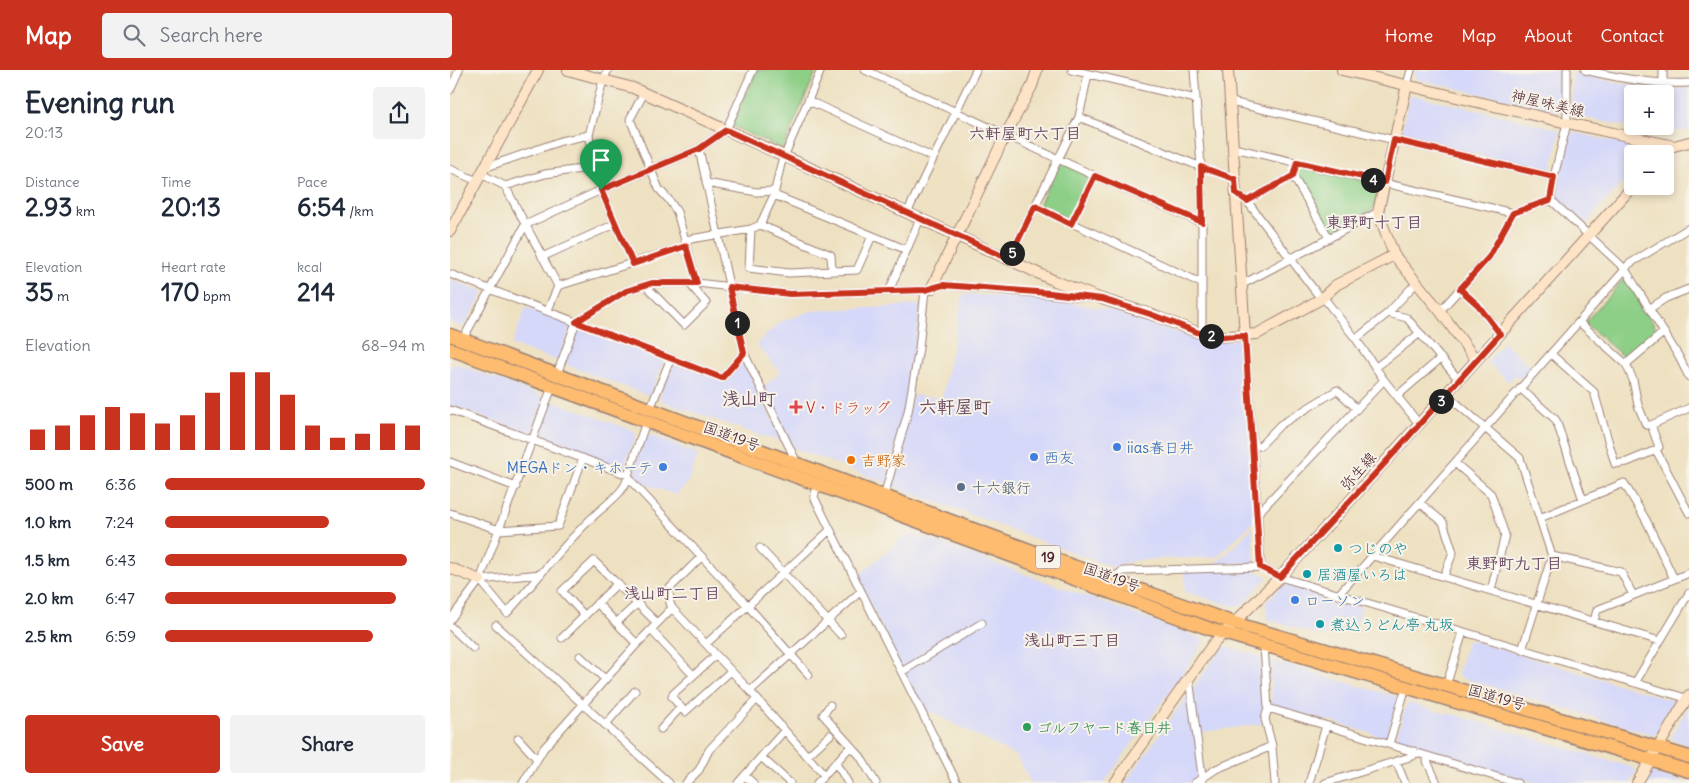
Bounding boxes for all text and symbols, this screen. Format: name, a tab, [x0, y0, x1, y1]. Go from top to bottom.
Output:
search box	[102, 13, 452, 58]
text: Map	[25, 20, 72, 50]
icon: search	[120, 21, 148, 49]
text: Search here	[160, 23, 263, 47]
text: Home	[1385, 24, 1433, 47]
text: Map	[1461, 24, 1496, 47]
text: About	[1524, 24, 1572, 47]
text: Contact	[1600, 24, 1664, 47]
text: Evening run	[25, 85, 175, 121]
street label: 神屋味美線	[1509, 85, 1587, 121]
map controls	[1624, 85, 1674, 195]
button: +	[1624, 85, 1674, 135]
button: share	[373, 87, 425, 139]
text: 20:13	[25, 122, 63, 142]
district label: 六軒屋町六丁目	[969, 123, 1081, 143]
pin	[580, 139, 622, 190]
button: −	[1624, 145, 1674, 195]
icon: arrive	[587, 146, 615, 174]
pin: 4	[1360, 168, 1386, 192]
text: 4	[1369, 171, 1378, 189]
text: Distance	[25, 173, 80, 191]
text: Time	[161, 173, 191, 191]
text: Pace	[297, 173, 327, 191]
text: 2.93	[25, 191, 72, 223]
text: 20:13	[161, 191, 221, 223]
text: 6:54	[297, 191, 346, 223]
text: km	[72, 202, 95, 220]
text: /km	[346, 202, 374, 220]
district label: 東野町十丁目	[1326, 212, 1422, 232]
pin: 5	[1000, 240, 1024, 266]
text: 5	[1008, 244, 1017, 262]
text: Elevation	[25, 258, 82, 276]
text: Heart rate	[161, 258, 226, 276]
text: kcal	[297, 258, 322, 276]
text: 35	[25, 276, 54, 308]
text: 170	[161, 276, 200, 308]
text: 214	[297, 276, 335, 308]
text: m	[54, 287, 69, 305]
text: bpm	[200, 287, 231, 305]
pin: 1	[724, 310, 750, 336]
text: 1	[735, 314, 740, 332]
pin: 2	[1198, 324, 1224, 348]
text: 2	[1208, 327, 1215, 345]
text: Elevation	[25, 335, 91, 355]
text: 68–94 m	[361, 335, 425, 355]
district label: 浅山町	[722, 387, 776, 410]
pin: 3	[1428, 388, 1454, 414]
text: 3	[1438, 392, 1445, 410]
district label: 六軒屋町	[919, 395, 991, 418]
place label: V・ドラッグ	[806, 398, 890, 417]
marker: V・ドラッグ	[790, 401, 802, 413]
street label: 国道19号	[701, 417, 763, 455]
place label: iias春日井	[1127, 438, 1194, 457]
marker: iias春日井	[1111, 441, 1123, 453]
place label: 西友	[1044, 448, 1074, 467]
street label: 弥生線	[1336, 448, 1380, 494]
place label: 吉野家	[861, 451, 906, 470]
marker: 西友	[1028, 451, 1040, 463]
marker: 吉野家	[845, 454, 857, 466]
place label: MEGAドン・キホーテ	[507, 458, 653, 477]
marker: MEGAドン・キホーテ	[657, 461, 669, 473]
text: 500 m	[25, 474, 73, 494]
text: 6:36	[105, 474, 136, 494]
place label: 十六銀行	[971, 478, 1031, 497]
marker: 十六銀行	[955, 481, 967, 493]
text: 1.0 km	[25, 512, 71, 532]
text: 7:24	[105, 512, 134, 532]
place label: つじのや	[1348, 539, 1408, 558]
marker: つじのや	[1332, 542, 1344, 554]
road number: 19	[1036, 546, 1060, 568]
text: 1.5 km	[25, 550, 70, 570]
text: 6:43	[105, 550, 136, 570]
district label: 東野町九丁目	[1466, 553, 1562, 573]
street label: 国道19号	[1081, 558, 1143, 596]
place label: 居酒屋いろは	[1317, 565, 1407, 584]
marker: 居酒屋いろは	[1301, 568, 1313, 580]
district label: 浅山町二丁目	[624, 583, 720, 603]
text: 2.0 km	[25, 588, 74, 608]
text: 6:47	[105, 588, 135, 608]
place label: ローソン	[1305, 591, 1365, 610]
marker: ローソン	[1289, 594, 1301, 606]
place label: 煮込うどん亭 丸坂	[1330, 615, 1454, 634]
marker: 煮込うどん亭 丸坂	[1314, 618, 1326, 630]
text: 2.5 km	[25, 626, 72, 646]
text: 6:59	[105, 626, 136, 646]
district label: 浅山町三丁目	[1024, 630, 1120, 650]
street label: 国道19号	[1466, 680, 1528, 714]
button: Save	[25, 715, 220, 773]
button: Share	[230, 715, 425, 773]
place label: ゴルフヤード春日井	[1037, 718, 1171, 737]
marker: ゴルフヤード春日井	[1021, 721, 1033, 733]

